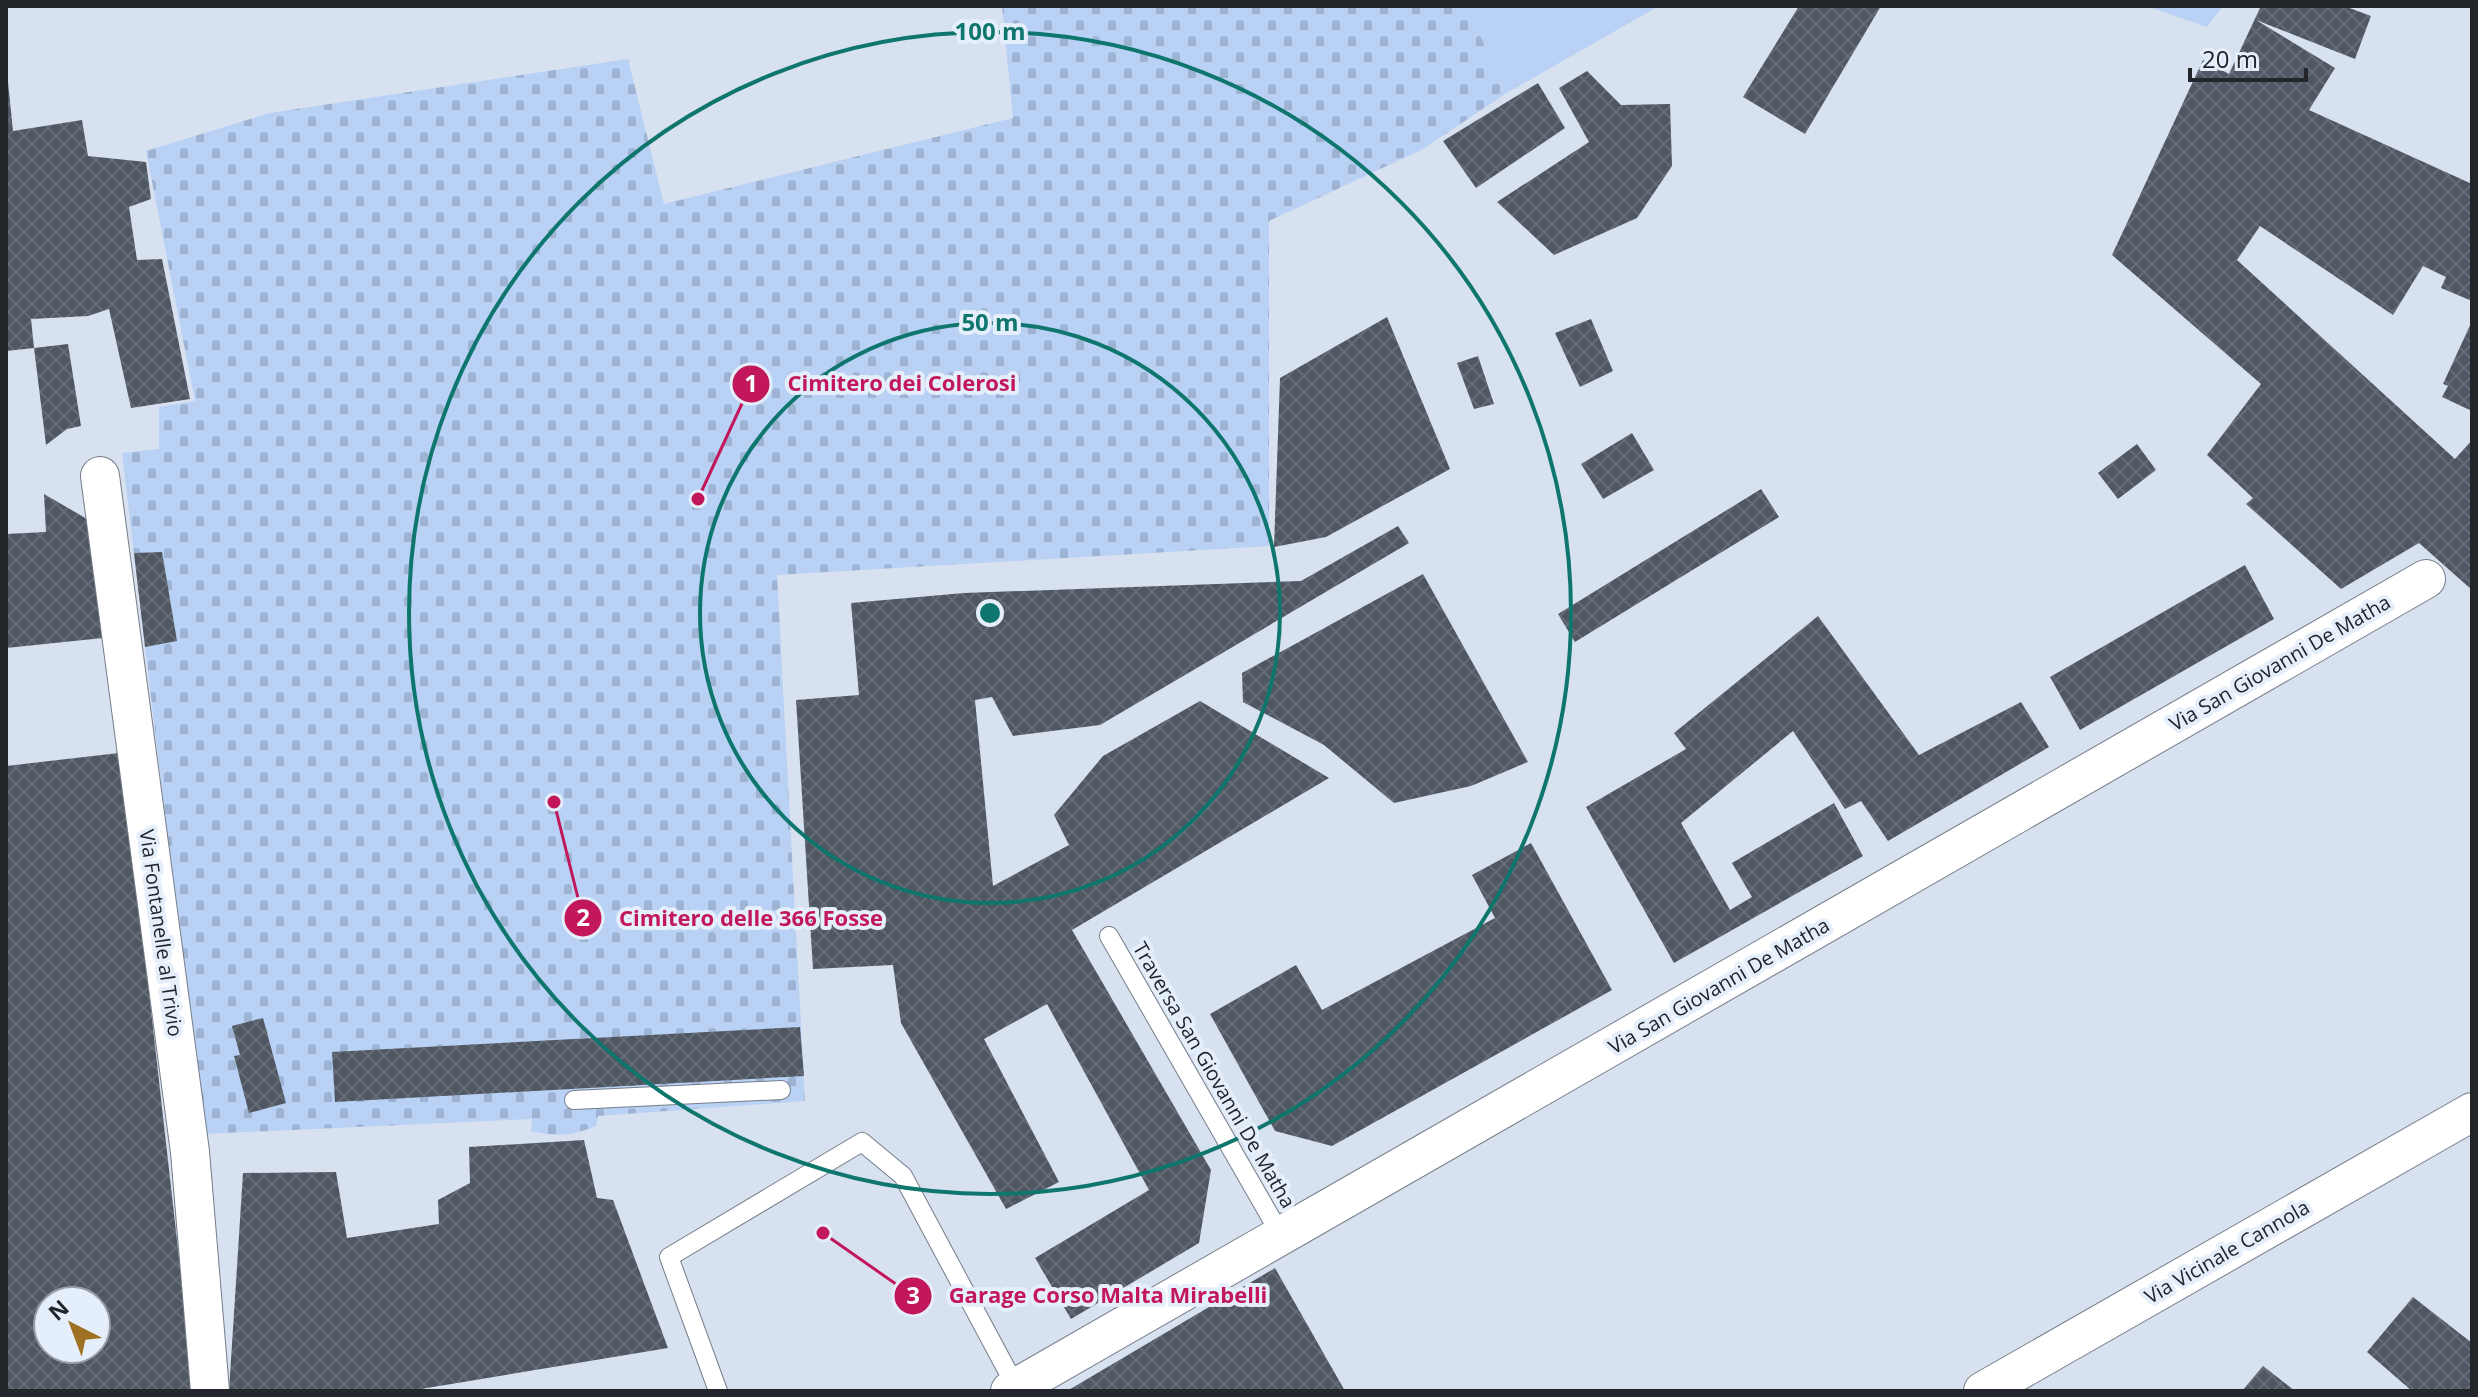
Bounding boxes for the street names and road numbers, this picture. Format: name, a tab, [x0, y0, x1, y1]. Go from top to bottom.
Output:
street label: Via San Giovanni De Matha	[2164, 588, 2395, 737]
street label: Via Fontanelle al Trivio	[134, 828, 189, 1038]
street label: Via San Giovanni De Matha	[1603, 911, 1834, 1060]
street label: Traversa San Giovanni De Matha	[1127, 937, 1302, 1213]
street label: Via Vicinale Cannola	[2139, 1193, 2314, 1310]

